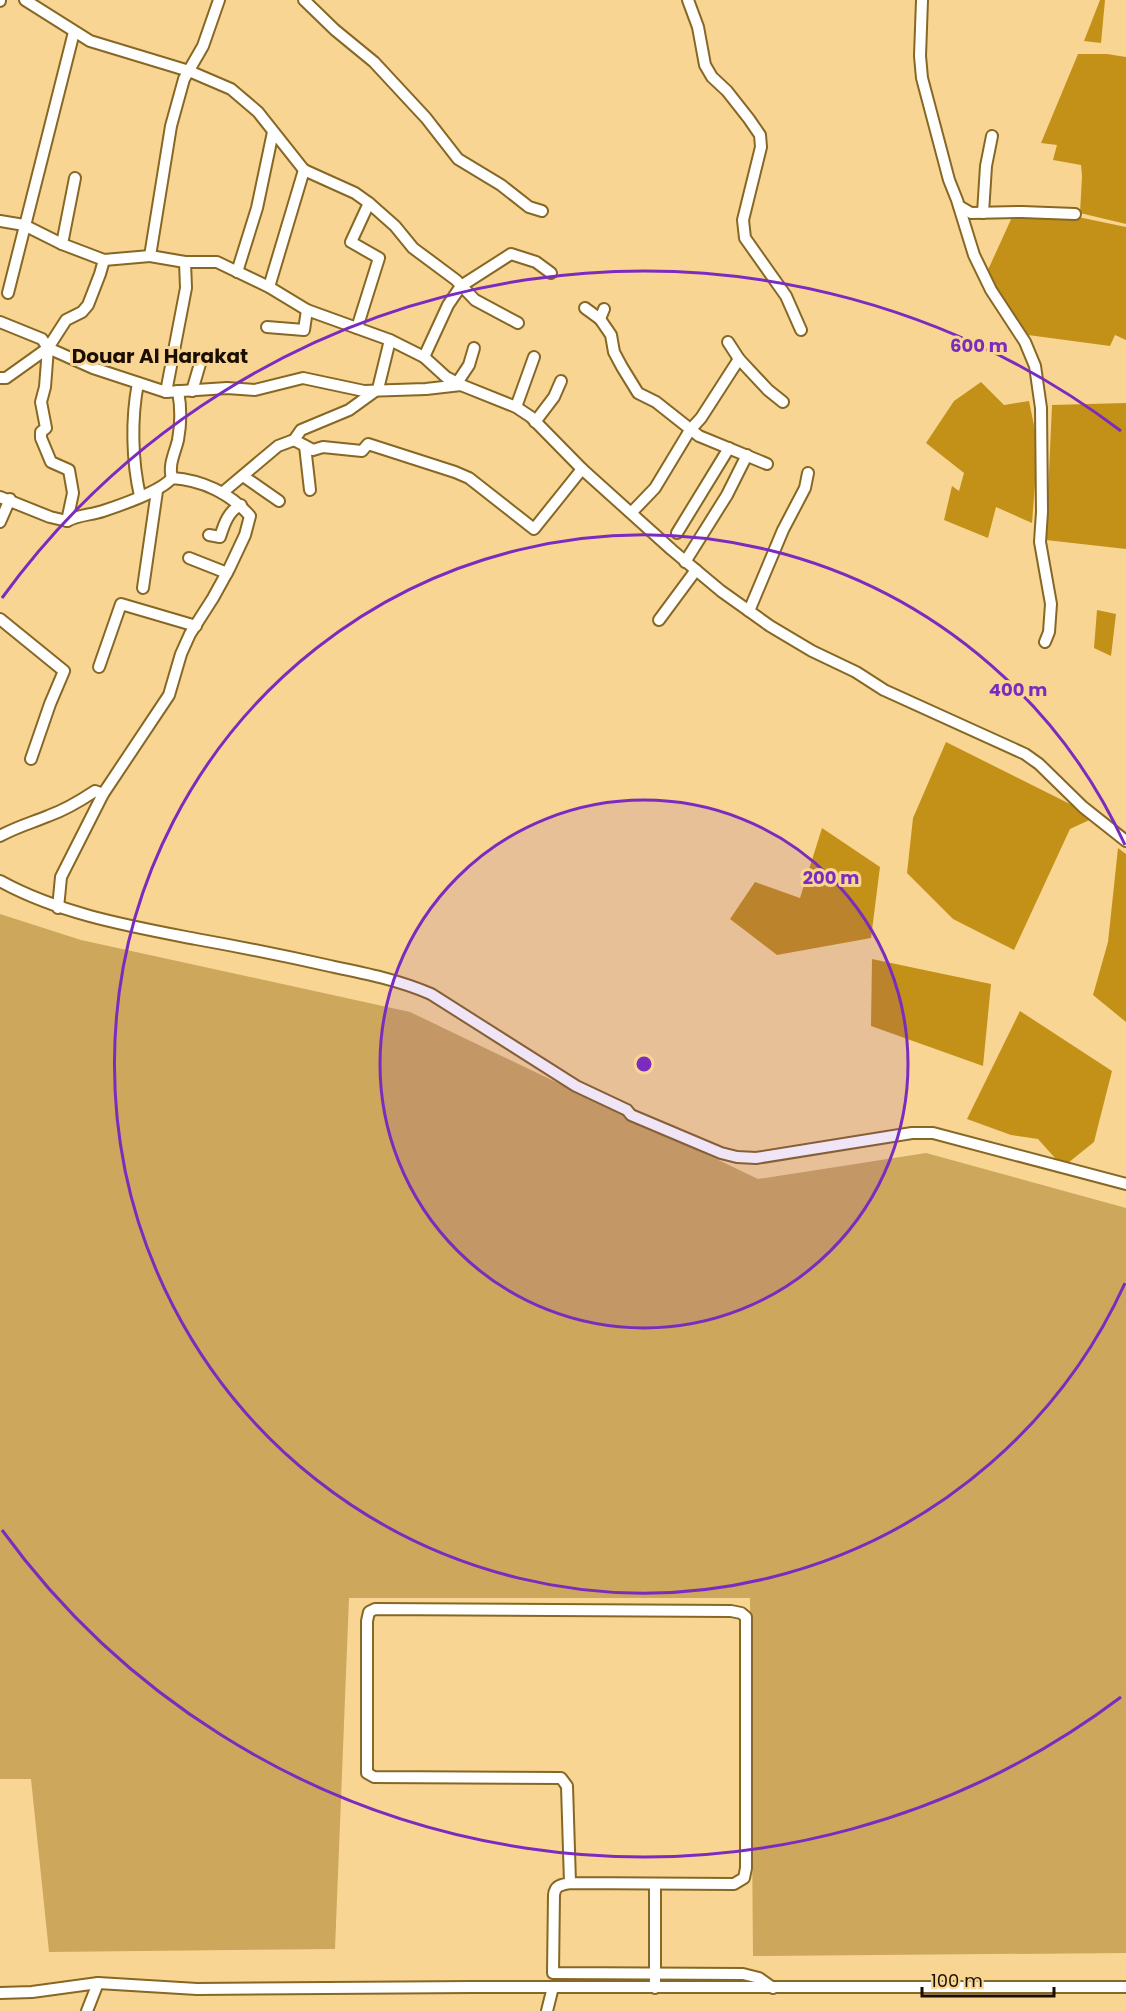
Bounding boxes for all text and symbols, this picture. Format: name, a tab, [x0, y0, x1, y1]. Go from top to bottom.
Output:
text: 600 m	[950, 333, 1008, 358]
district label: Douar Al Harakat	[72, 342, 248, 370]
text: 400 m	[989, 677, 1047, 702]
text: 200 m	[803, 865, 859, 890]
centre of rings	[634, 1054, 654, 1074]
scale bar	[922, 1960, 1054, 1998]
text: 100 m	[931, 1968, 983, 1993]

